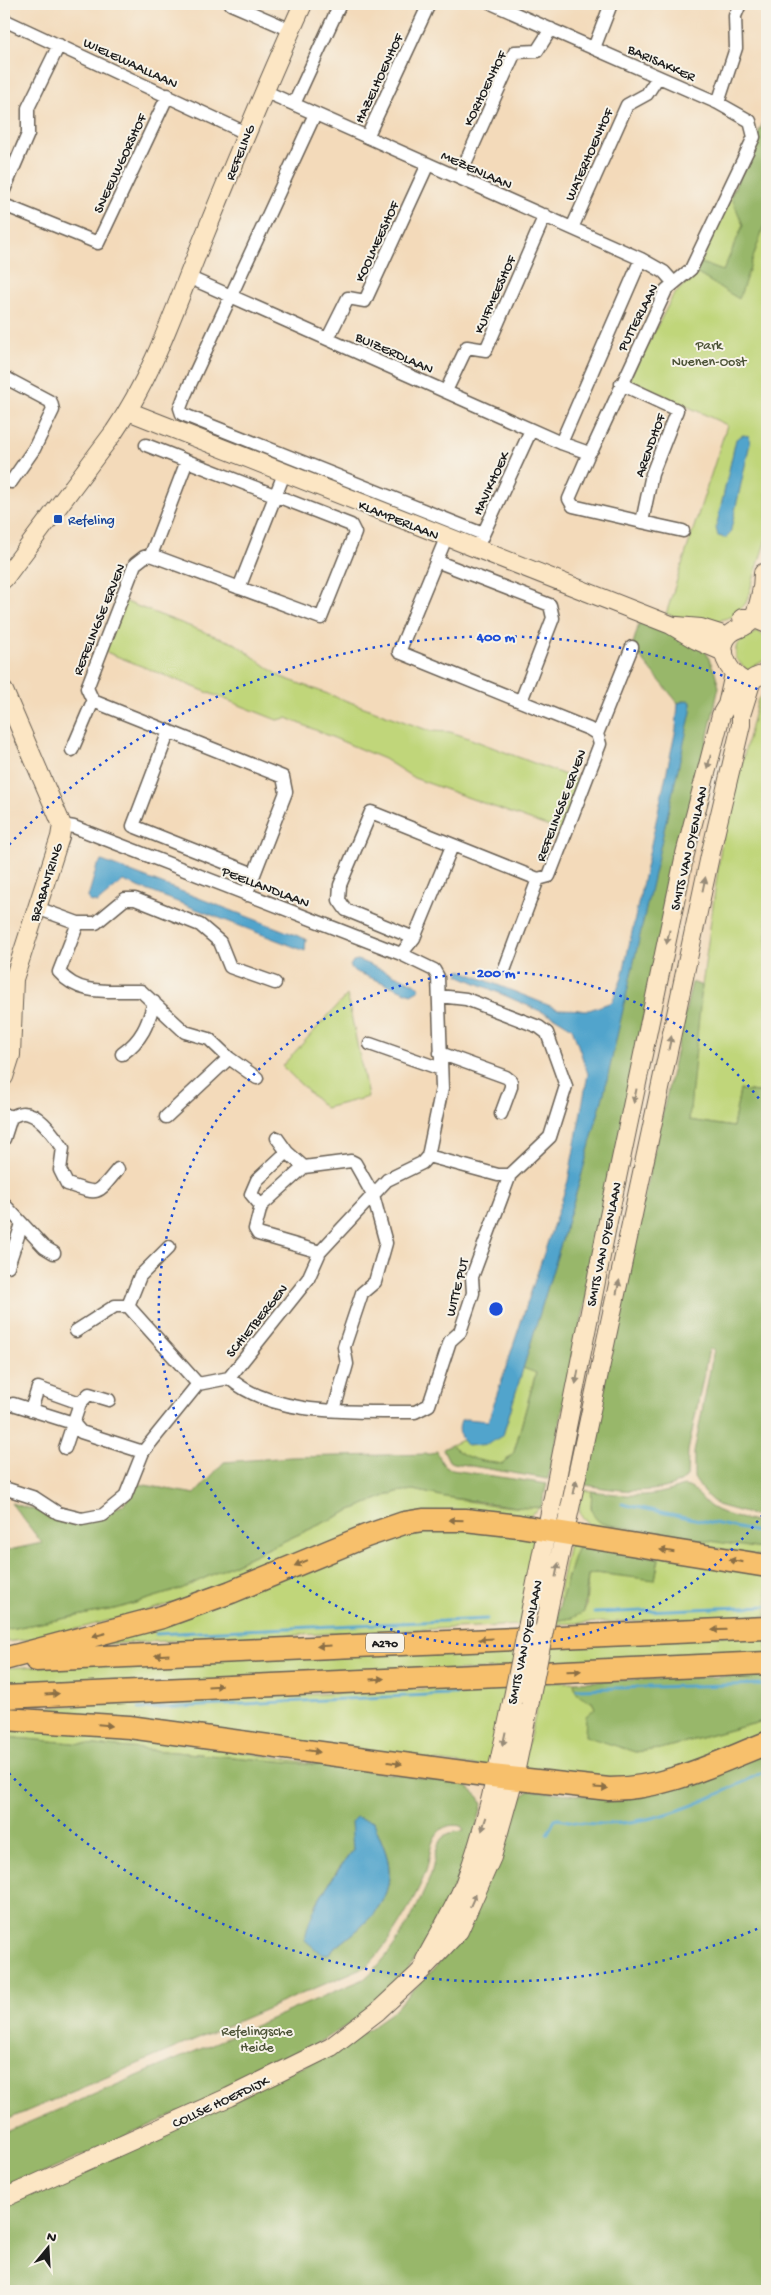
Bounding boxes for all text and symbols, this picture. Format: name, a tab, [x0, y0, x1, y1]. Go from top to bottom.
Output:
street label: HAZELHOENHOF	[352, 31, 409, 127]
street label: WIELEWAALLAAN	[80, 35, 180, 94]
street label: BARISAKKER	[624, 41, 698, 87]
street label: KORHOENHOF	[461, 48, 512, 129]
street label: WATERHOENHOF	[562, 105, 619, 204]
street label: SNEEUWGORSHOF	[91, 111, 152, 216]
street label: REFELING	[222, 122, 261, 183]
street label: MEZENLAAN	[438, 148, 514, 195]
street label: KOOLMEESHOF	[352, 198, 405, 285]
street label: KUIFMEESHOF	[472, 253, 521, 337]
street label: PUTTERLAAN	[615, 282, 663, 356]
street label: BUIZERDLAAN	[351, 329, 436, 379]
park label: Park Nuenen-Oost	[672, 338, 747, 371]
street label: ARENDHOF	[632, 411, 671, 480]
street label: HAVIKHOEK	[470, 449, 515, 518]
street label: KLAMPERLAAN	[355, 497, 441, 545]
marker: Refeling	[52, 513, 64, 525]
place label: Refeling	[68, 513, 115, 530]
street label: REFELINGSE ERVEN	[70, 562, 130, 678]
text: 400 m	[476, 629, 516, 647]
street label: REFELINGSE ERVEN	[533, 747, 592, 864]
one-way arrow	[705, 754, 713, 769]
street label: SMITS VAN OYENLAAN	[668, 785, 713, 912]
street label: BRABANTRING	[26, 840, 68, 925]
street label: PEELLANDLAAN	[218, 863, 311, 913]
one-way arrow	[700, 876, 708, 891]
one-way arrow	[664, 929, 672, 945]
text: 200 m	[477, 965, 516, 983]
one-way arrow	[666, 1035, 674, 1050]
one-way arrow	[630, 1088, 638, 1104]
street label: SMITS VAN OYENLAAN	[584, 1181, 627, 1308]
street label: WITTE PUT	[443, 1256, 474, 1318]
one-way arrow	[614, 1280, 622, 1295]
street label: SCHIETBERGEN	[223, 1281, 293, 1362]
centre of rings	[487, 1300, 505, 1318]
one-way arrow	[572, 1370, 580, 1386]
one-way arrow	[571, 1479, 579, 1494]
one-way arrow	[447, 1515, 463, 1523]
one-way arrow	[659, 1546, 675, 1554]
one-way arrow	[728, 1557, 744, 1565]
one-way arrow	[294, 1560, 308, 1568]
one-way arrow	[553, 1563, 561, 1578]
street label: SMITS VAN OYENLAAN	[505, 1579, 548, 1706]
one-way arrow	[710, 1626, 726, 1634]
one-way arrow	[91, 1631, 106, 1639]
road number: A270	[366, 1634, 404, 1652]
one-way arrow	[478, 1635, 494, 1643]
one-way arrow	[316, 1643, 332, 1651]
one-way arrow	[153, 1651, 169, 1659]
one-way arrow	[567, 1666, 583, 1674]
one-way arrow	[369, 1674, 385, 1682]
one-way arrow	[207, 1682, 223, 1690]
one-way arrow	[45, 1689, 61, 1697]
one-way arrow	[97, 1721, 113, 1729]
one-way arrow	[500, 1732, 508, 1747]
one-way arrow	[306, 1747, 322, 1755]
one-way arrow	[387, 1759, 403, 1767]
one-way arrow	[593, 1785, 609, 1793]
one-way arrow	[480, 1816, 488, 1831]
one-way arrow	[469, 1893, 477, 1907]
park label: Refelingsche Heide	[221, 2024, 294, 2057]
street label: COLLSE HOEFDIJK	[170, 2073, 273, 2133]
north arrow	[22, 2222, 72, 2272]
text: N	[44, 2229, 58, 2248]

